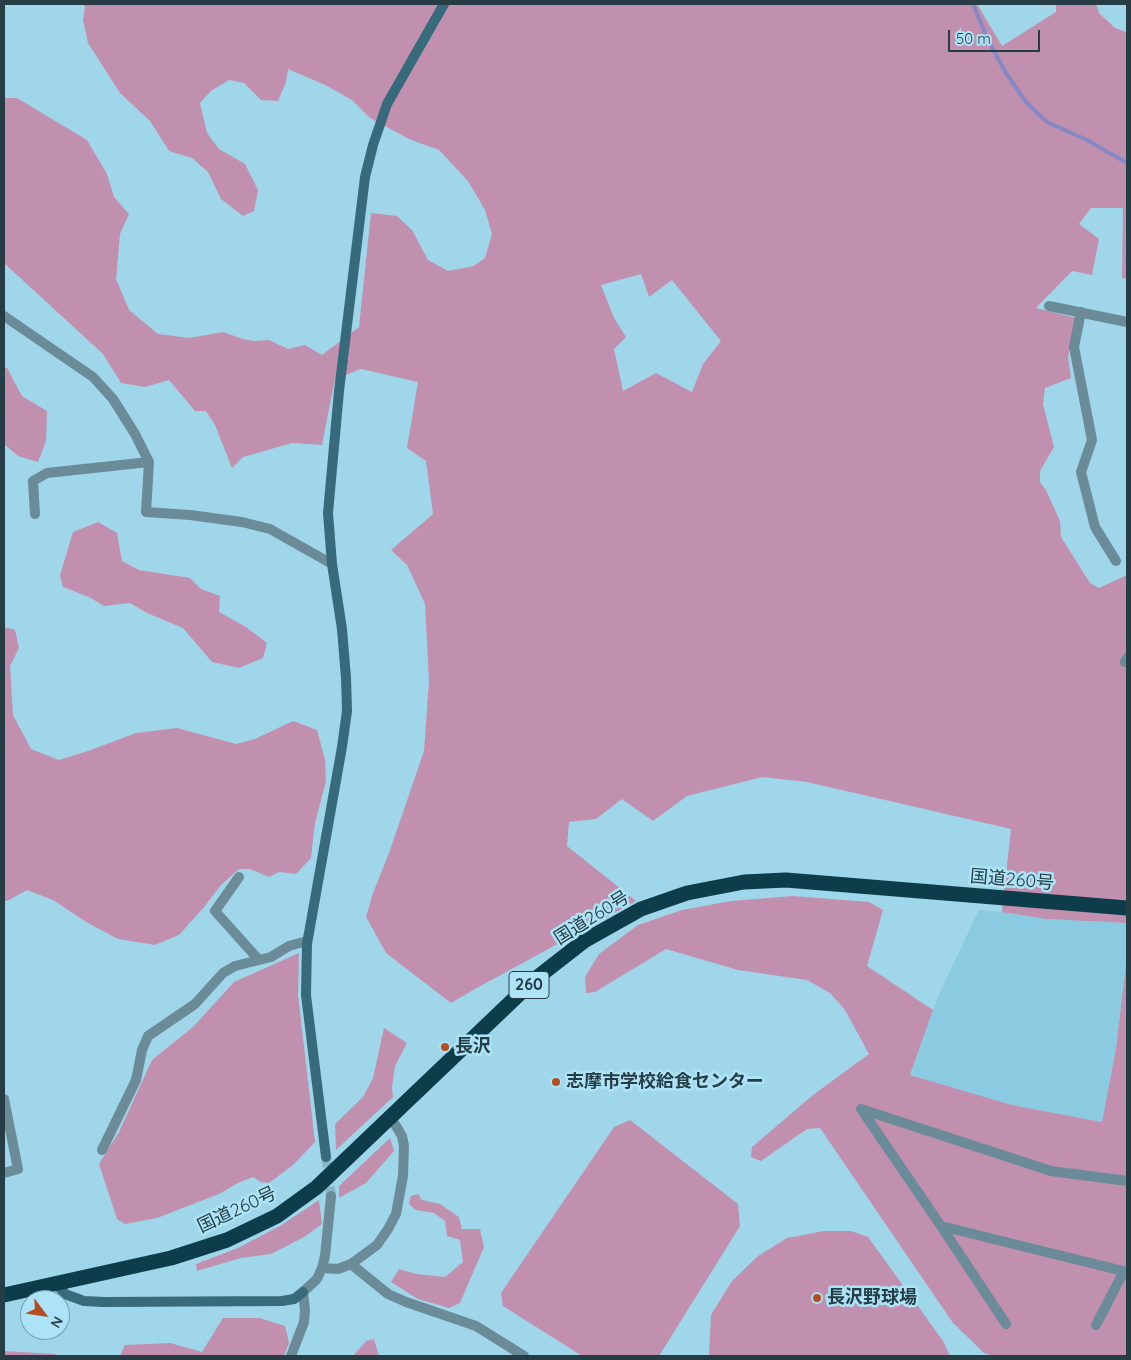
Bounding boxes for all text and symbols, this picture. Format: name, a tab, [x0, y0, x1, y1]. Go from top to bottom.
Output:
scale bar	[951, 20, 1044, 52]
text: 50 m	[956, 29, 991, 48]
street label: 国道260号	[969, 866, 1055, 894]
street label: 国道260号	[551, 886, 633, 950]
road number: 260	[509, 972, 549, 998]
place label: 長沢	[455, 1036, 491, 1058]
marker: 長沢	[439, 1041, 451, 1053]
place label: 志摩市学校給食センター	[566, 1071, 764, 1093]
marker: 志摩市学校給食センター	[550, 1076, 562, 1088]
street label: 国道260号	[194, 1182, 280, 1238]
place label: 長沢野球場	[827, 1287, 917, 1309]
north arrow	[20, 1290, 70, 1340]
marker: 長沢野球場	[811, 1292, 823, 1304]
text: N	[47, 1313, 67, 1331]

